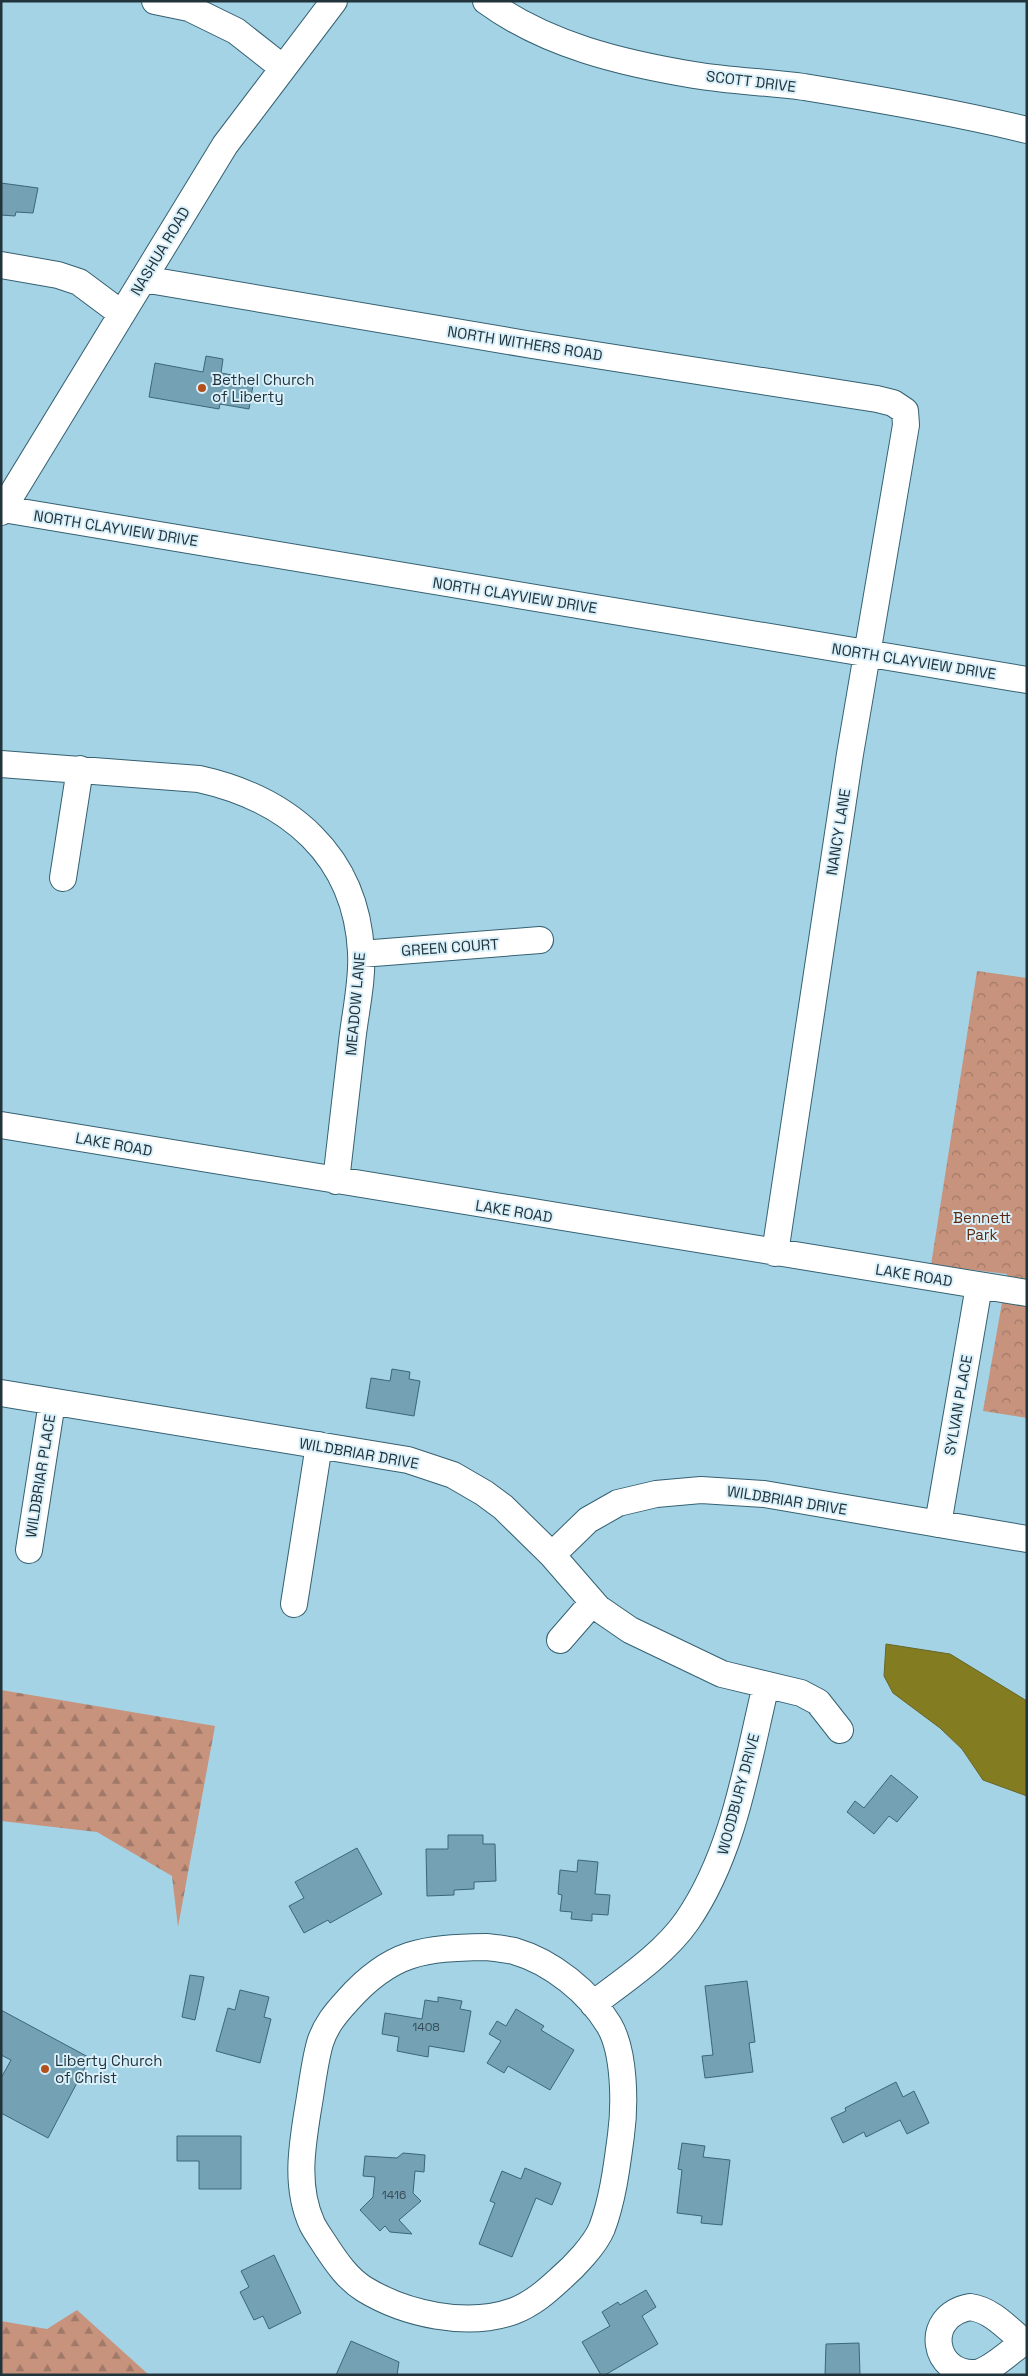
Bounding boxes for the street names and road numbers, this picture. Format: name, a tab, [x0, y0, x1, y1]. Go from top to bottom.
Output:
street label: SCOTT DRIVE	[705, 66, 797, 96]
street label: NASHUA ROAD	[126, 203, 194, 299]
street label: NORTH WITHERS ROAD	[446, 321, 604, 365]
street label: NORTH CLAYVIEW DRIVE	[32, 506, 200, 550]
street label: NORTH CLAYVIEW DRIVE	[431, 573, 599, 617]
street label: NORTH CLAYVIEW DRIVE	[830, 639, 998, 683]
street label: NANCY LANE	[822, 787, 854, 877]
street label: GREEN COURT	[401, 934, 500, 960]
street label: MEADOW LANE	[341, 952, 369, 1056]
street label: LAKE ROAD	[74, 1128, 154, 1160]
street label: LAKE ROAD	[474, 1196, 554, 1226]
street label: LAKE ROAD	[874, 1260, 954, 1290]
street label: SYLVAN PLACE	[940, 1353, 976, 1457]
street label: WILDBRIAR PLACE	[21, 1413, 59, 1539]
street label: WILDBRIAR DRIVE	[298, 1433, 420, 1473]
street label: WILDBRIAR DRIVE	[726, 1481, 848, 1519]
street label: WOODBURY DRIVE	[713, 1731, 763, 1857]

